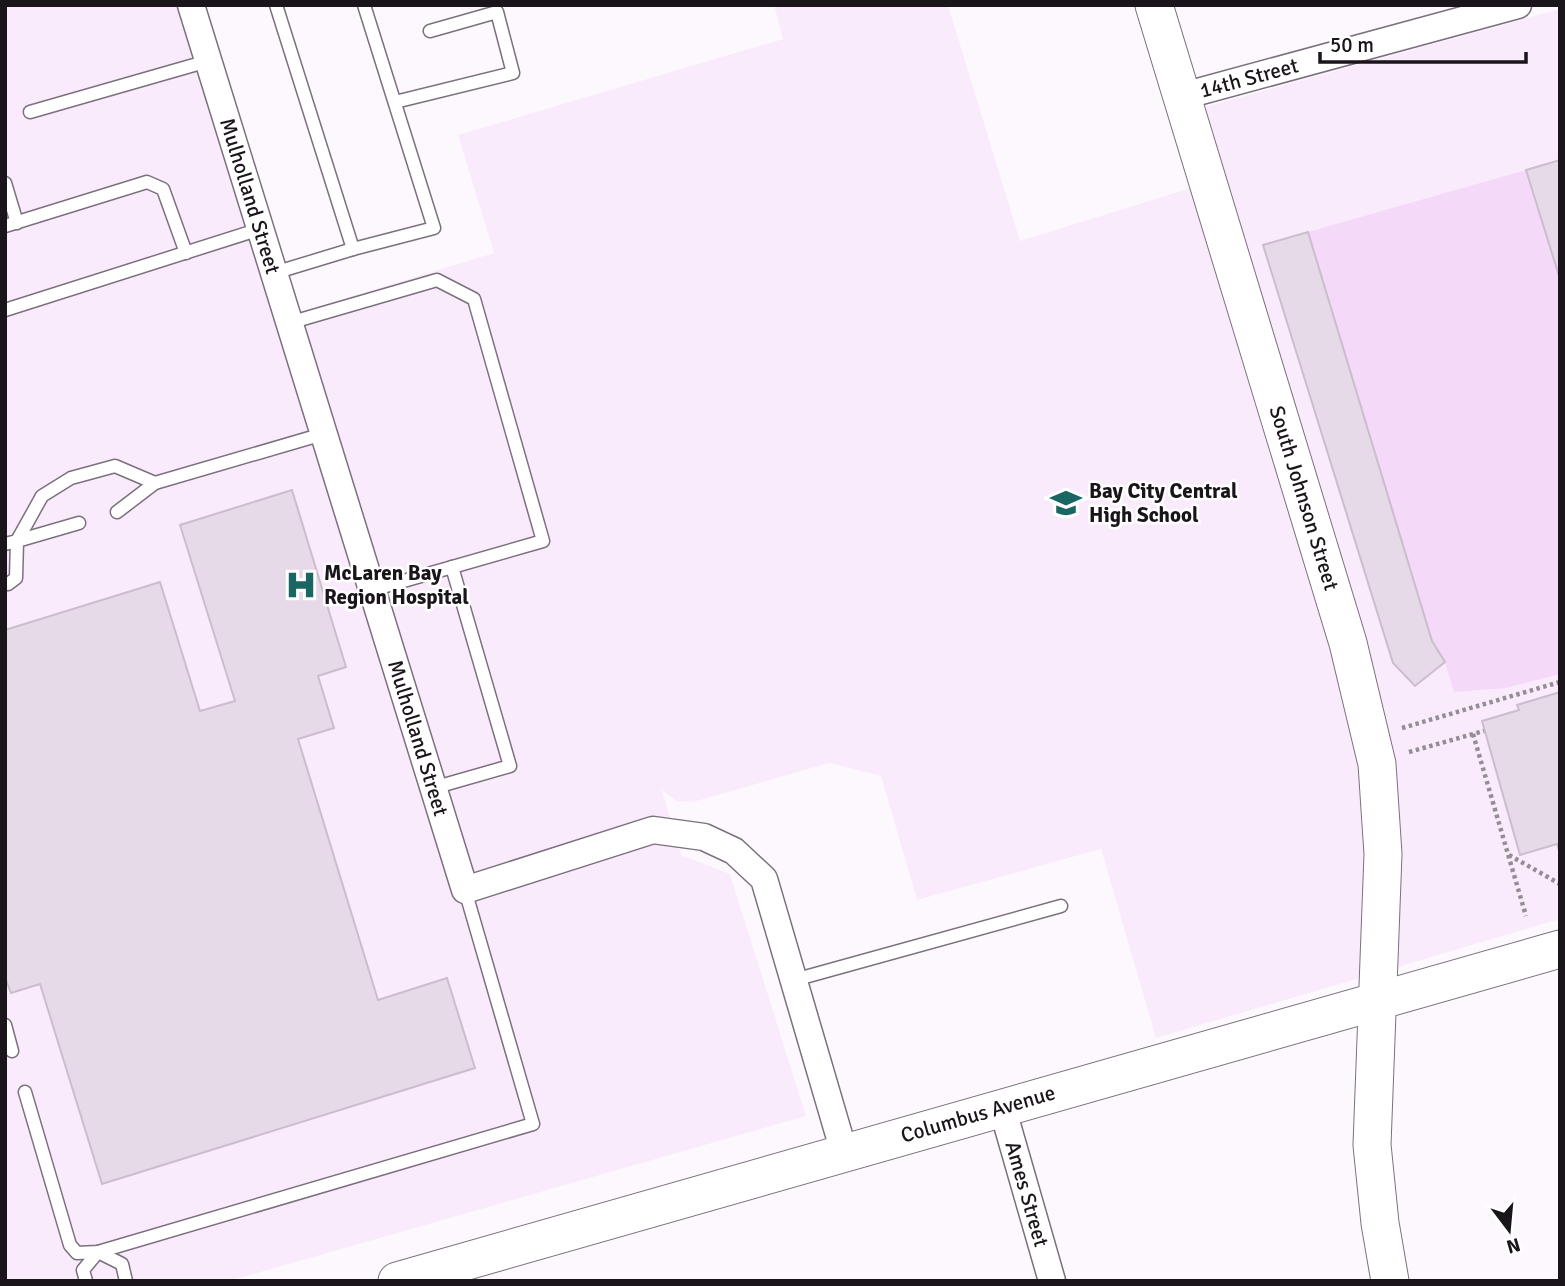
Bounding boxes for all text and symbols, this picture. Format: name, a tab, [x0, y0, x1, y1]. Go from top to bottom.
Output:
scale bar	[1320, 21, 1526, 65]
text: 50 m	[1330, 32, 1374, 58]
street label: 14th Street	[1197, 52, 1301, 104]
street label: Mulholland Street	[214, 115, 286, 277]
street label: South Johnson Street	[1264, 403, 1344, 593]
place label: Bay City Central High School	[1089, 478, 1238, 528]
school or university icon: Bay City Central High School	[1049, 486, 1083, 520]
place label: McLaren Bay Region Hospital	[324, 560, 469, 610]
hospital icon: McLaren Bay Region Hospital	[284, 568, 318, 602]
street label: Mulholland Street	[382, 657, 454, 819]
street label: Columbus Avenue	[898, 1079, 1058, 1149]
street label: Ames Street	[1000, 1138, 1054, 1250]
north arrow	[1474, 1195, 1544, 1265]
text: N	[1504, 1232, 1523, 1259]

